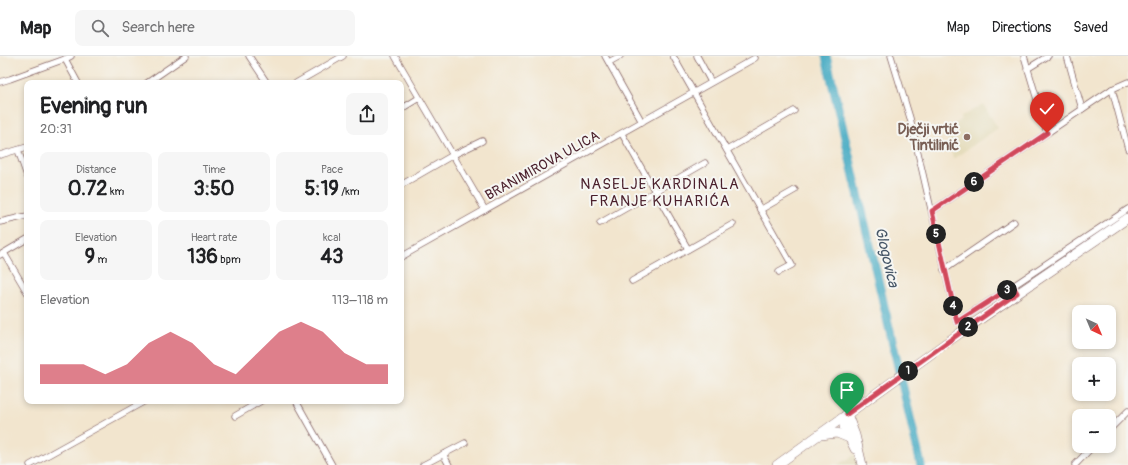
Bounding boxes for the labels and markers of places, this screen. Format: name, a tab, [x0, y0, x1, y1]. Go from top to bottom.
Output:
pin	[1030, 92, 1064, 133]
place label: Dječji vrtić Tintilinić	[897, 121, 959, 154]
marker: Dječji vrtić Tintilinić	[962, 132, 972, 142]
pin: 6	[964, 172, 984, 192]
pin: 5	[926, 224, 946, 244]
pin: 3	[997, 280, 1017, 300]
pin: 4	[943, 296, 963, 316]
pin: 2	[958, 317, 978, 337]
pin: 1	[898, 361, 918, 381]
pin	[830, 373, 864, 414]

